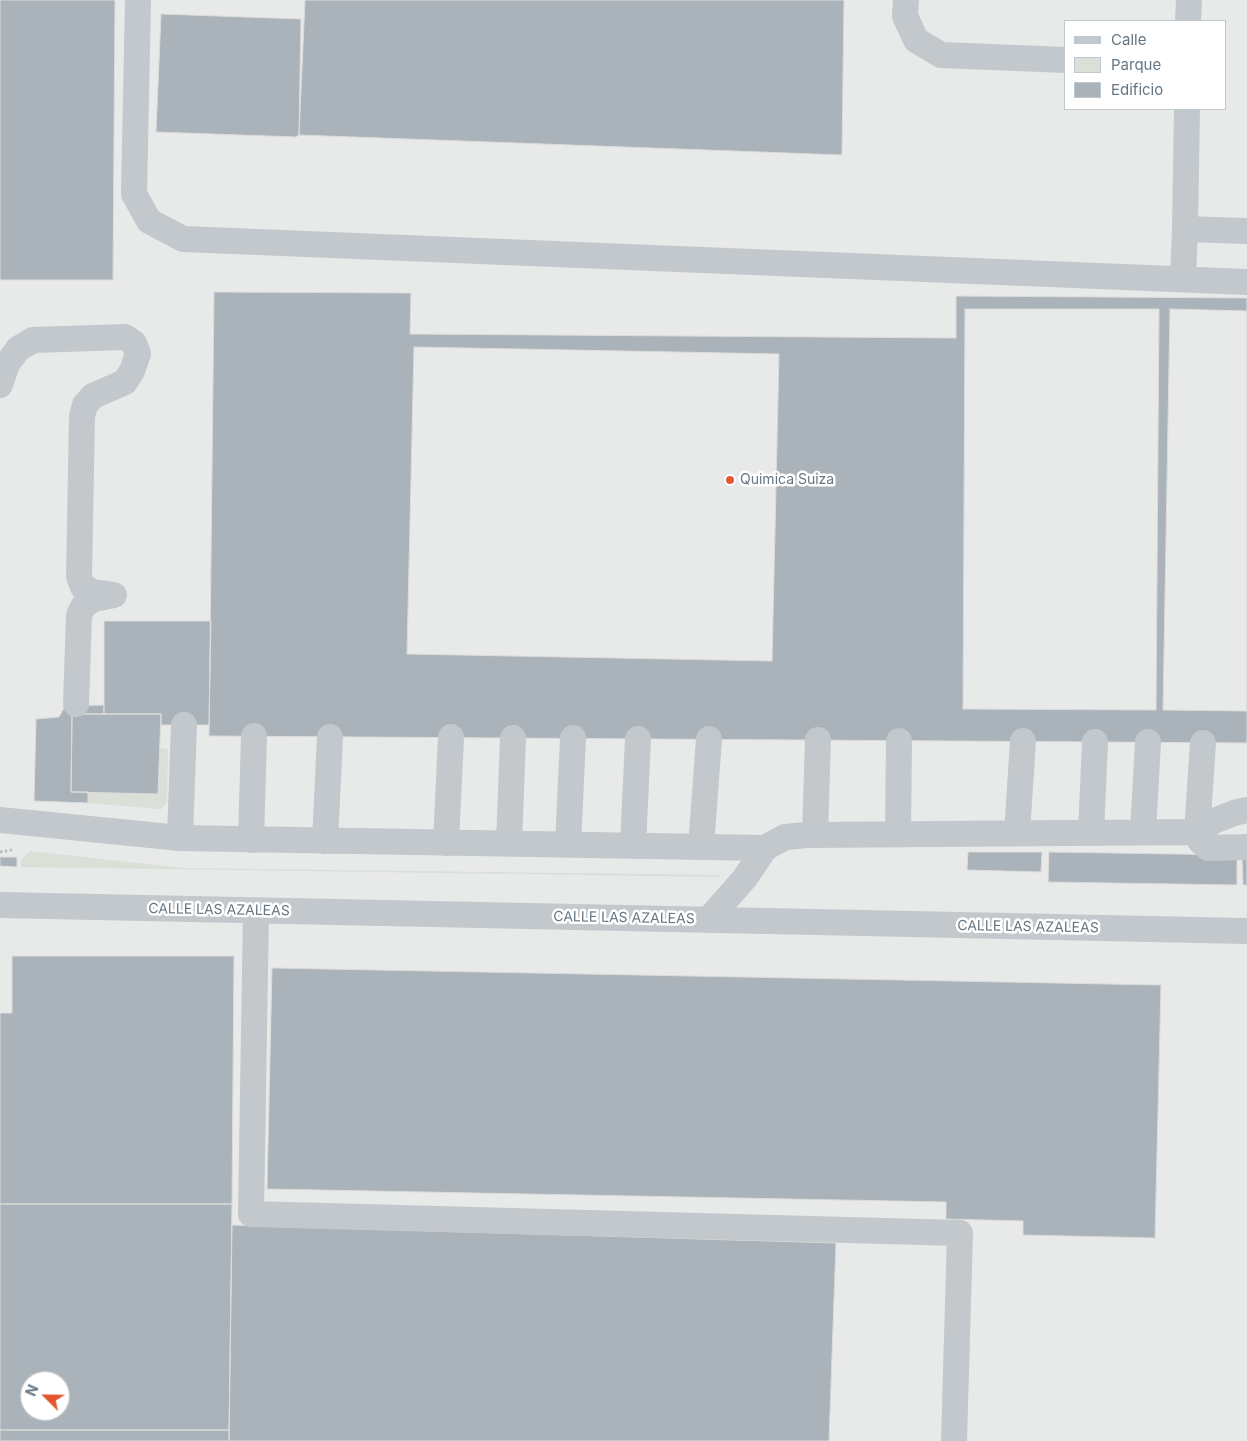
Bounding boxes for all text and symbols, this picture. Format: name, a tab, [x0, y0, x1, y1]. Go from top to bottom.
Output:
legend	[1064, 20, 1227, 110]
text: Calle	[1111, 30, 1146, 49]
text: Parque	[1111, 55, 1161, 74]
text: Edificio	[1111, 80, 1163, 99]
place label: Quimica Suiza	[740, 472, 834, 488]
marker: Quimica Suiza	[724, 474, 736, 486]
street label: CALLE LAS AZALEAS	[148, 900, 290, 920]
street label: CALLE LAS AZALEAS	[553, 908, 695, 928]
street label: CALLE LAS AZALEAS	[957, 917, 1099, 937]
north arrow	[20, 1371, 70, 1421]
text: N	[22, 1382, 42, 1399]

